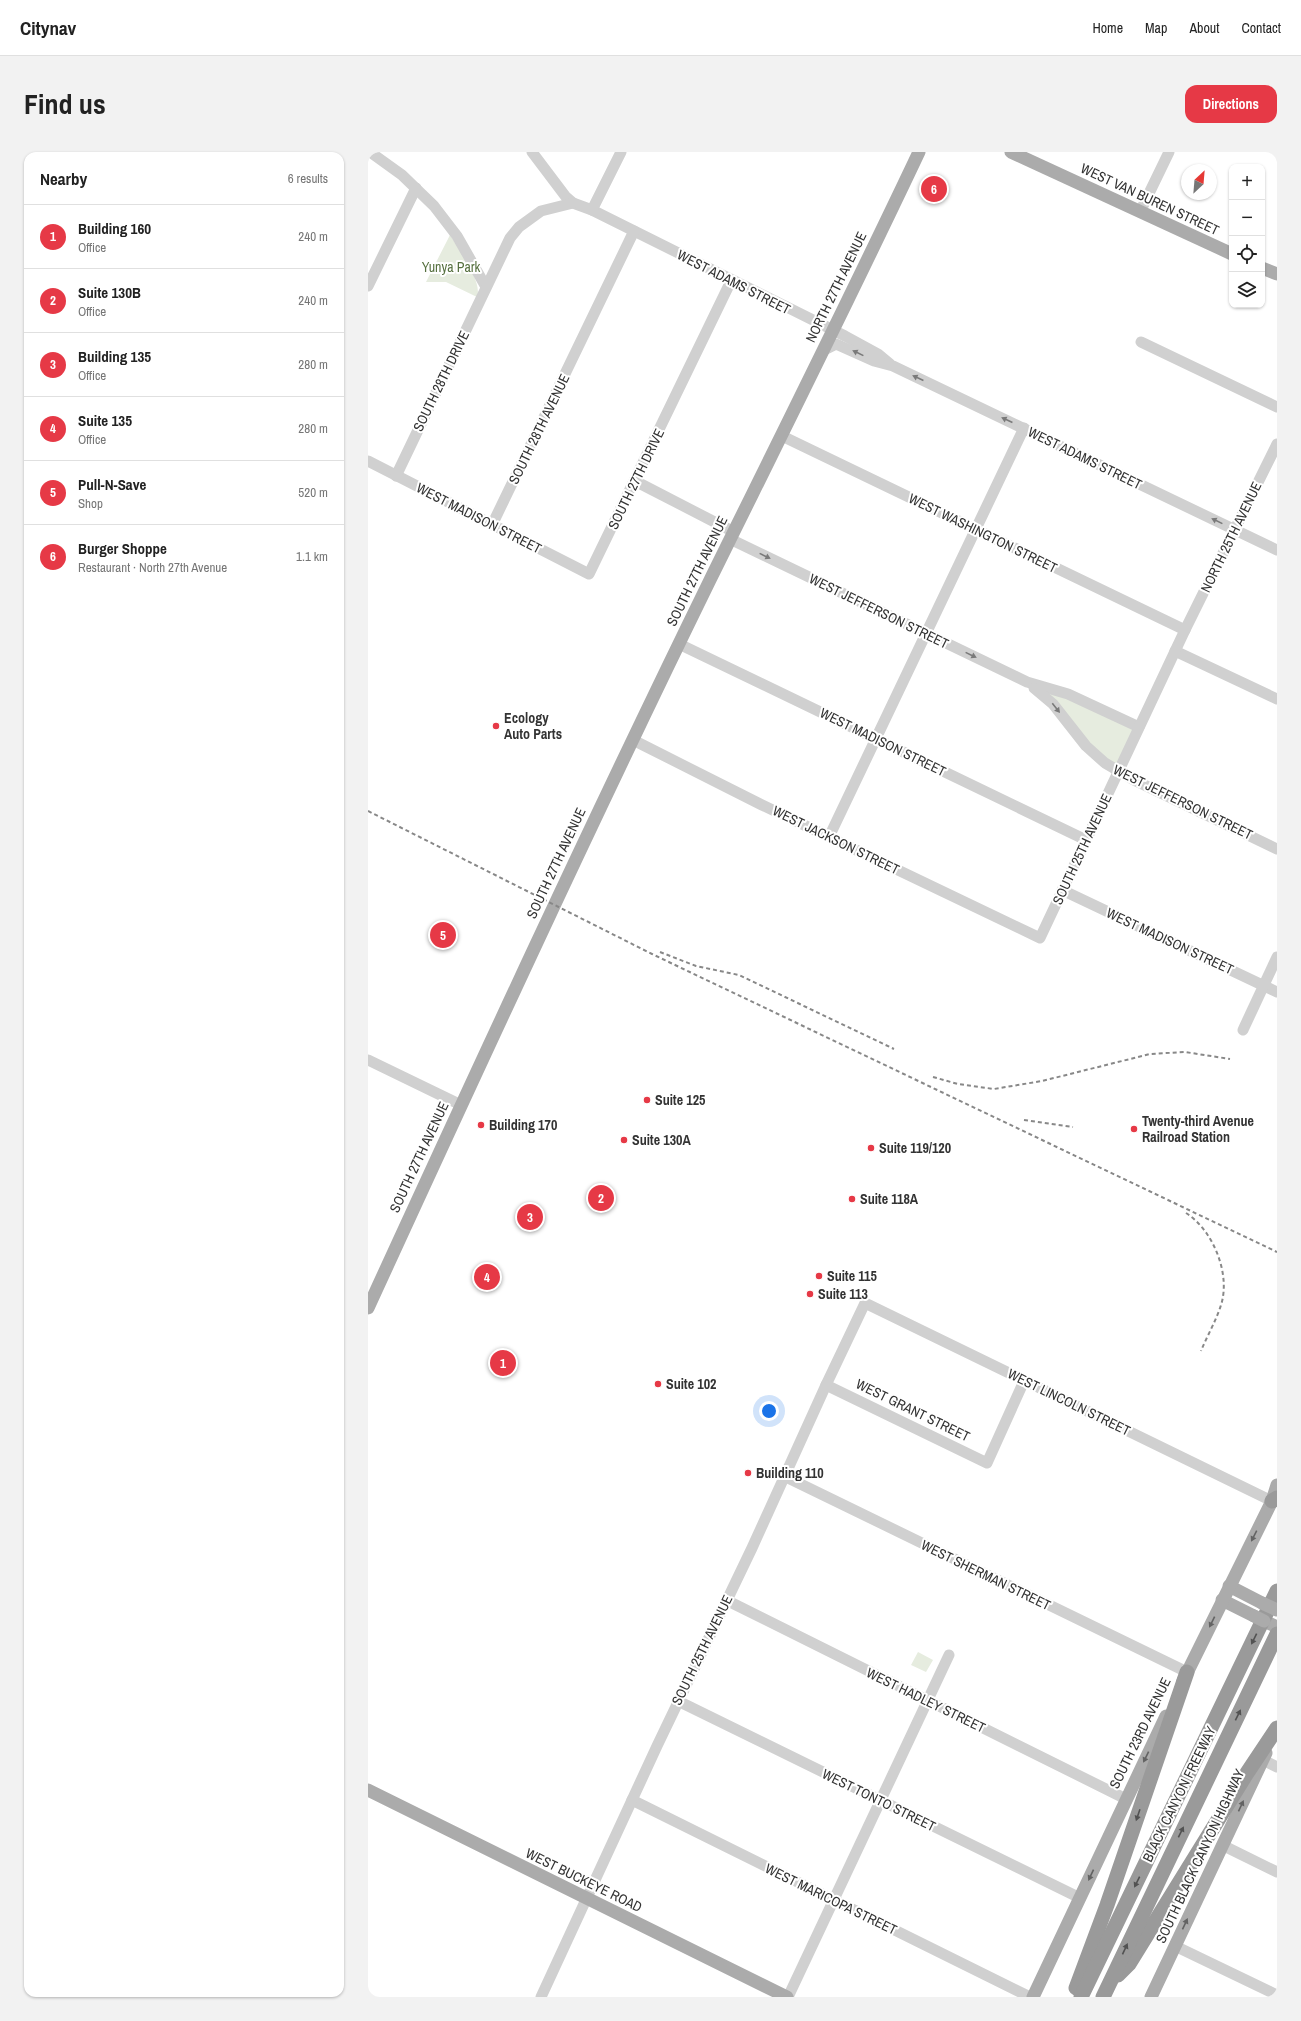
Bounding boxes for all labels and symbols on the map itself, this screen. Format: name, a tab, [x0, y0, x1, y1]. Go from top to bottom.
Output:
street label: WEST VAN BUREN STREET	[1078, 159, 1222, 239]
north arrow	[1181, 164, 1217, 200]
pin: 6	[921, 174, 947, 204]
street label: NORTH 27TH AVENUE	[801, 229, 871, 345]
street label: WEST ADAMS STREET	[674, 246, 794, 318]
park label: Yunya Park	[422, 258, 481, 276]
street label: SOUTH 28TH DRIVE	[409, 328, 473, 434]
one-way arrow	[852, 350, 864, 357]
street label: SOUTH 28TH AVENUE	[505, 371, 573, 487]
one-way arrow	[913, 375, 924, 381]
one-way arrow	[1002, 417, 1013, 423]
street label: WEST ADAMS STREET	[1025, 423, 1145, 493]
street label: SOUTH 27TH DRIVE	[604, 426, 668, 532]
street label: WEST MADISON STREET	[413, 479, 545, 557]
street label: NORTH 25TH AVENUE	[1196, 479, 1266, 595]
street label: WEST WASHINGTON STREET	[906, 489, 1060, 577]
street label: SOUTH 27TH AVENUE	[663, 513, 731, 629]
one-way arrow	[1211, 518, 1222, 524]
one-way arrow	[760, 553, 771, 559]
street label: WEST JEFFERSON STREET	[806, 569, 952, 653]
one-way arrow	[965, 652, 976, 658]
one-way arrow	[1052, 703, 1061, 714]
street label: WEST MADISON STREET	[817, 704, 949, 780]
place label: Ecology Auto Parts	[504, 709, 562, 743]
marker: Ecology Auto Parts	[491, 721, 501, 731]
street label: WEST JEFFERSON STREET	[1110, 760, 1256, 844]
street label: SOUTH 25TH AVENUE	[1048, 791, 1116, 907]
street label: WEST JACKSON STREET	[770, 801, 902, 879]
street label: SOUTH 27TH AVENUE	[522, 805, 590, 921]
street label: WEST MADISON STREET	[1104, 904, 1236, 978]
pin: 5	[430, 920, 456, 950]
place label: Suite 125	[655, 1091, 706, 1109]
marker: Suite 125	[642, 1095, 652, 1105]
street label: SOUTH 27TH AVENUE	[385, 1099, 453, 1215]
place label: Twenty-third Avenue Railroad Station	[1142, 1112, 1254, 1146]
place label: Building 170	[489, 1116, 557, 1134]
marker: Building 170	[476, 1120, 486, 1130]
marker: Twenty-third Avenue Railroad Station	[1129, 1124, 1139, 1134]
place label: Suite 130A	[632, 1131, 691, 1149]
marker: Suite 130A	[619, 1135, 629, 1145]
place label: Suite 119/120	[879, 1139, 951, 1157]
marker: Suite 119/120	[866, 1143, 876, 1153]
pin: 2	[588, 1183, 614, 1213]
place label: Suite 118A	[860, 1190, 919, 1208]
marker: Suite 118A	[847, 1194, 857, 1204]
pin: 3	[517, 1202, 543, 1232]
pin: 4	[474, 1262, 500, 1292]
place label: Suite 115	[827, 1267, 877, 1285]
marker: Suite 115	[814, 1271, 824, 1281]
place label: Suite 113	[818, 1285, 868, 1303]
marker: Suite 113	[805, 1289, 815, 1299]
pin: 1	[490, 1348, 516, 1378]
street label: WEST LINCOLN STREET	[1005, 1364, 1133, 1440]
place label: Suite 102	[666, 1375, 716, 1393]
street label: WEST GRANT STREET	[853, 1375, 973, 1445]
marker: Suite 102	[653, 1379, 663, 1389]
your location	[759, 1401, 779, 1421]
place label: Building 110	[756, 1464, 824, 1482]
marker: Building 110	[743, 1468, 753, 1478]
one-way arrow	[1251, 1530, 1258, 1542]
street label: WEST SHERMAN STREET	[918, 1536, 1054, 1614]
street label: SOUTH 25TH AVENUE	[668, 1592, 736, 1708]
one-way arrow	[1209, 1616, 1215, 1627]
one-way arrow	[1251, 1633, 1257, 1645]
street label: WEST HADLEY STREET	[863, 1663, 989, 1737]
street label: SOUTH 23RD AVENUE	[1105, 1674, 1175, 1792]
one-way arrow	[1235, 1709, 1241, 1721]
street label: BLACK CANYON FREEWAY	[1138, 1723, 1220, 1865]
one-way arrow	[1143, 1752, 1149, 1763]
street label: WEST TONTO STREET	[819, 1765, 939, 1835]
street label: SOUTH BLACK CANYON HIGHWAY	[1152, 1766, 1248, 1946]
one-way arrow	[1238, 1800, 1244, 1812]
one-way arrow	[1135, 1809, 1141, 1821]
one-way arrow	[1178, 1826, 1184, 1838]
street label: WEST BUCKEYE ROAD	[523, 1844, 645, 1916]
street label: WEST MARICOPA STREET	[762, 1859, 900, 1939]
one-way arrow	[1088, 1869, 1094, 1881]
one-way arrow	[1134, 1876, 1140, 1888]
one-way arrow	[1182, 1918, 1188, 1929]
one-way arrow	[1122, 1944, 1128, 1955]

